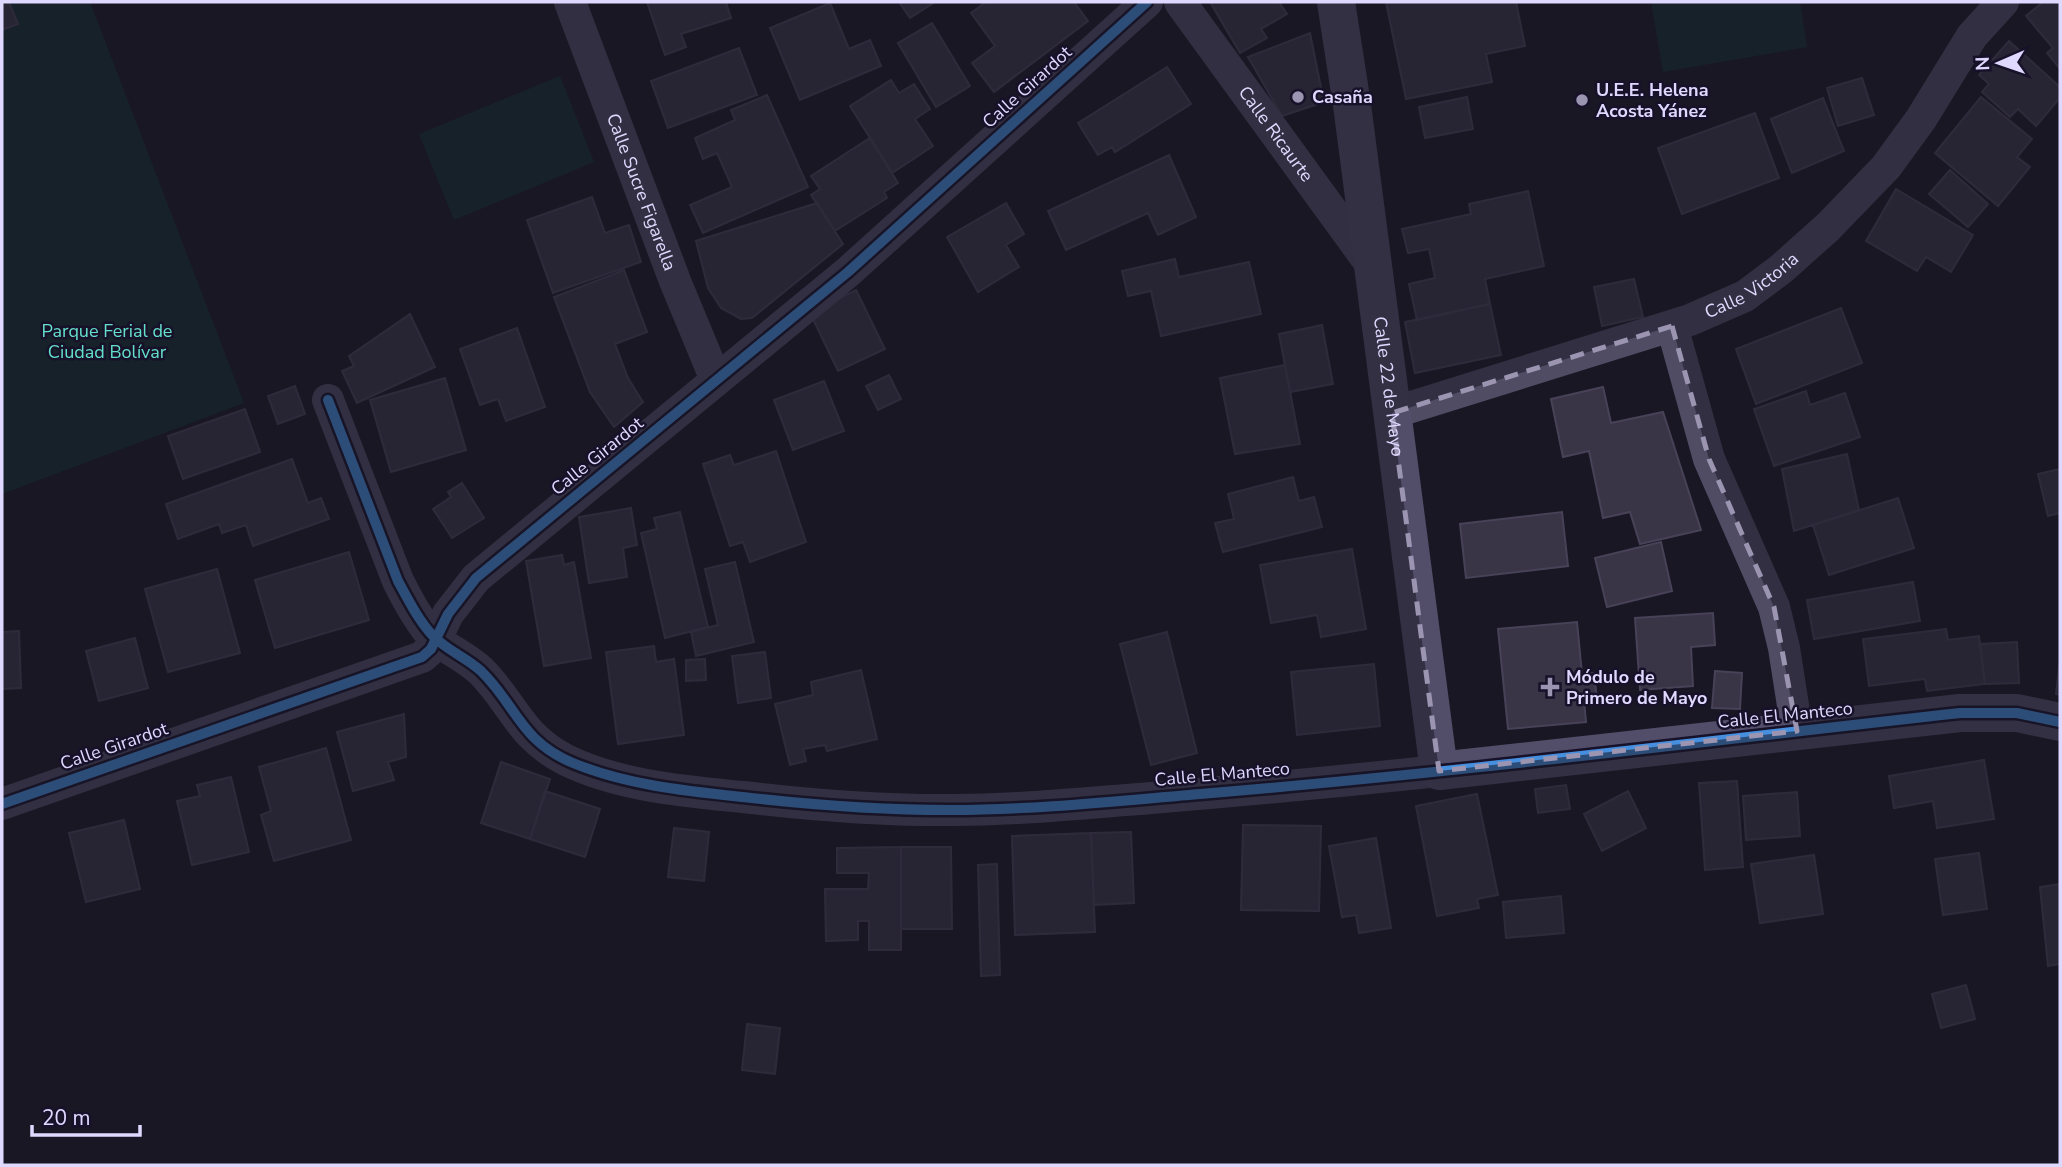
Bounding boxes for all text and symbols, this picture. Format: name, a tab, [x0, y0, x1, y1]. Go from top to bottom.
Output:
north arrow	[1964, 28, 2034, 98]
street label: Calle Girardot	[977, 40, 1077, 133]
text: N	[1970, 56, 1996, 71]
place label: U.E.E. Helena Acosta Yánez	[1596, 78, 1708, 123]
street label: Calle Ricaurte	[1233, 81, 1319, 187]
place label: Casaña	[1312, 85, 1373, 109]
marker: Casaña	[1290, 89, 1306, 105]
marker: U.E.E. Helena Acosta Yánez	[1574, 92, 1590, 108]
street label: Calle Sucre Figarella	[601, 110, 682, 274]
street label: Calle Victoria	[1701, 247, 1804, 324]
street label: Calle 22 de Mayo	[1368, 315, 1410, 458]
park label: Parque Ferial de Ciudad Bolívar	[42, 319, 172, 364]
street label: Calle Girardot	[546, 411, 649, 501]
place label: Módulo de Primero de Mayo	[1566, 665, 1707, 710]
marker: Módulo de Primero de Mayo	[1540, 677, 1560, 697]
street label: Calle El Manteco	[1716, 696, 1854, 734]
street label: Calle Girardot	[57, 716, 172, 776]
street label: Calle El Manteco	[1153, 756, 1291, 792]
scale bar	[32, 1094, 140, 1138]
text: 20 m	[42, 1104, 91, 1132]

